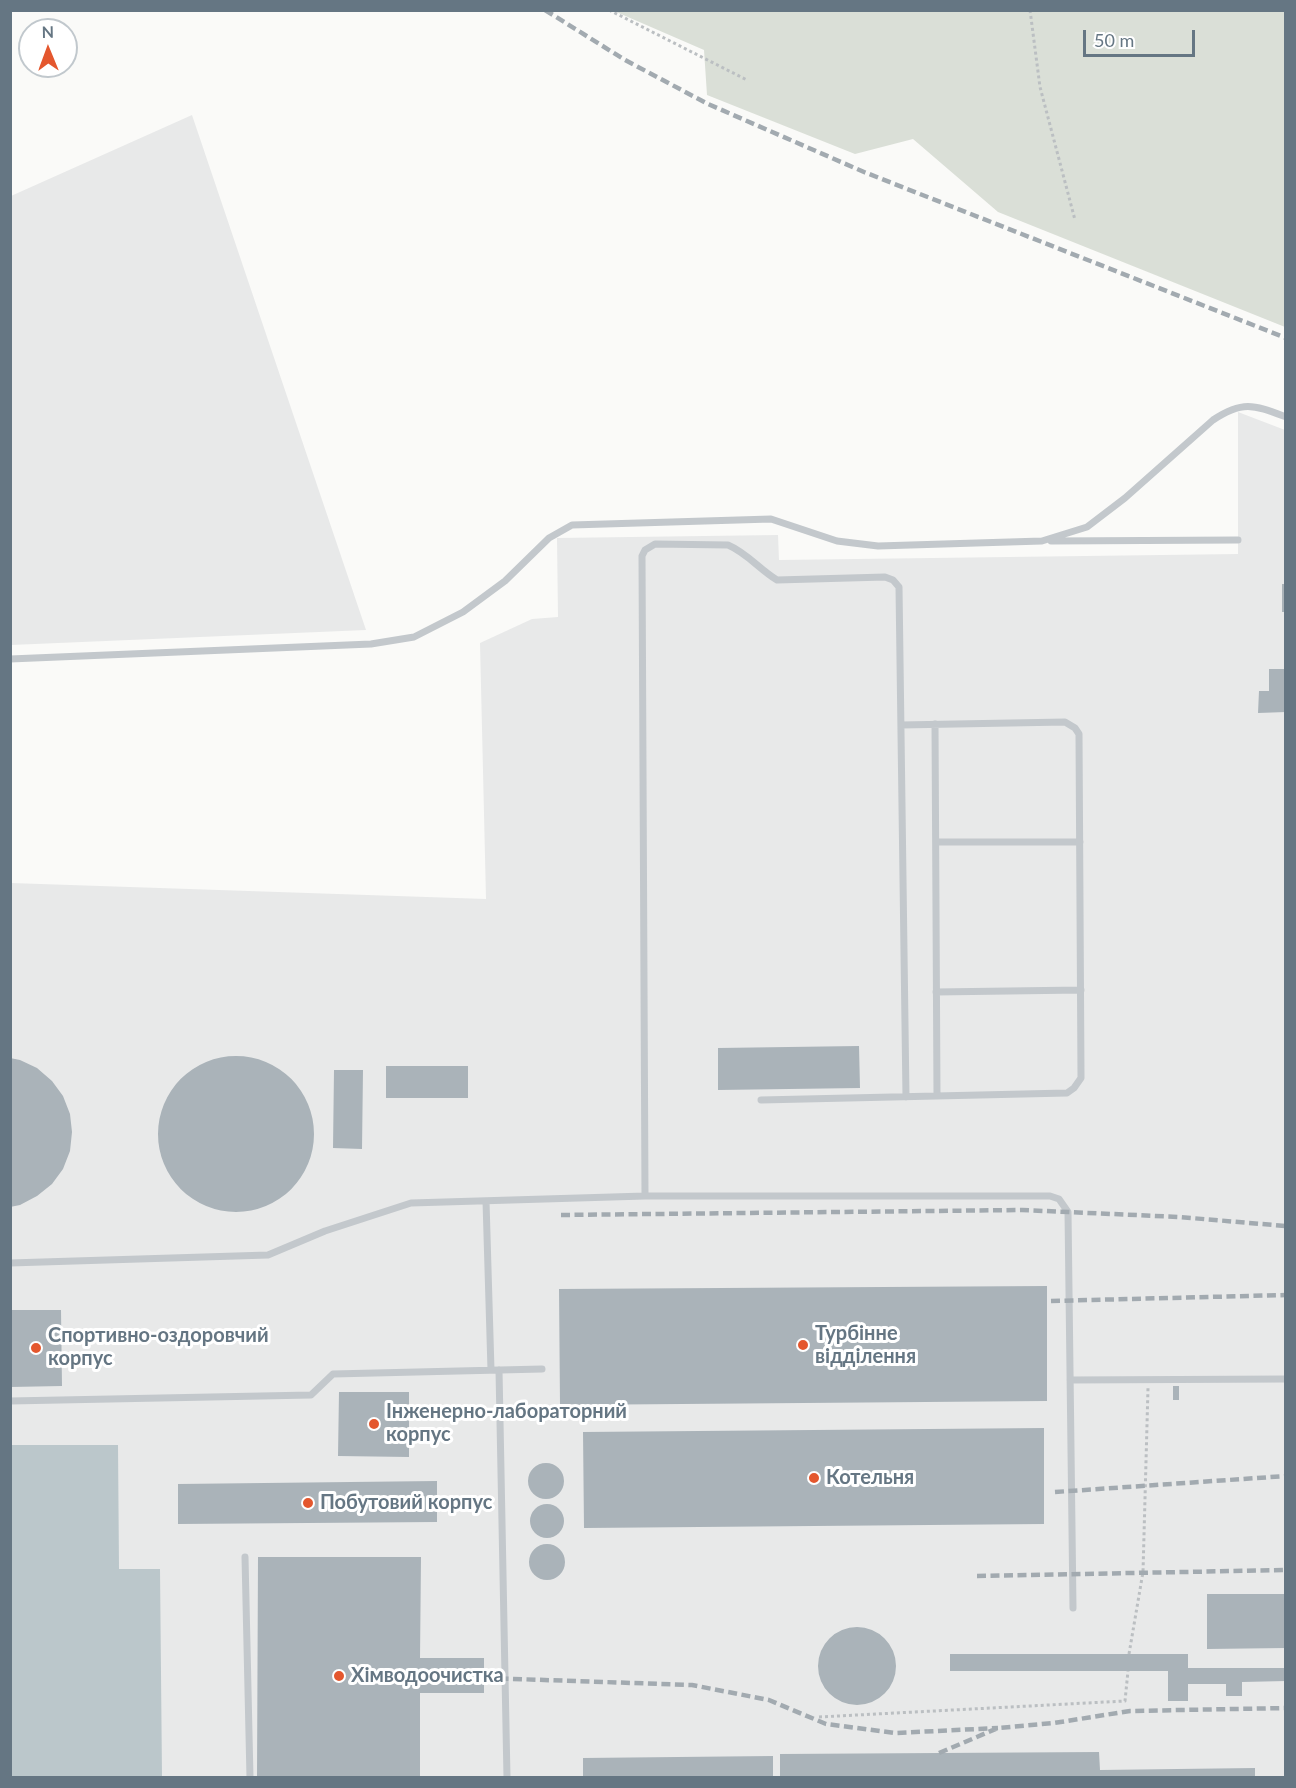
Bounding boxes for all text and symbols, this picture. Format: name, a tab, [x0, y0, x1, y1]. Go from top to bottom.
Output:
north arrow	[18, 18, 78, 78]
scale bar	[1086, 18, 1198, 56]
text: N	[41, 22, 54, 41]
text: 50 m	[1094, 29, 1134, 51]
place label: Турбінне відділення	[815, 1322, 916, 1369]
place label: Спортивно-оздоровчий корпус	[48, 1324, 269, 1371]
marker: Турбінне відділення	[796, 1338, 810, 1352]
marker: Спортивно-оздоровчий корпус	[29, 1341, 43, 1355]
place label: Інженерно-лабораторний корпус	[386, 1400, 627, 1447]
marker: Інженерно-лабораторний корпус	[367, 1417, 381, 1431]
place label: Котельня	[826, 1466, 914, 1490]
marker: Котельня	[807, 1471, 821, 1485]
place label: Побутовий корпус	[320, 1491, 492, 1515]
marker: Побутовий корпус	[301, 1496, 315, 1510]
place label: Хімводоочистка	[351, 1664, 504, 1688]
marker: Хімводоочистка	[332, 1669, 346, 1683]

